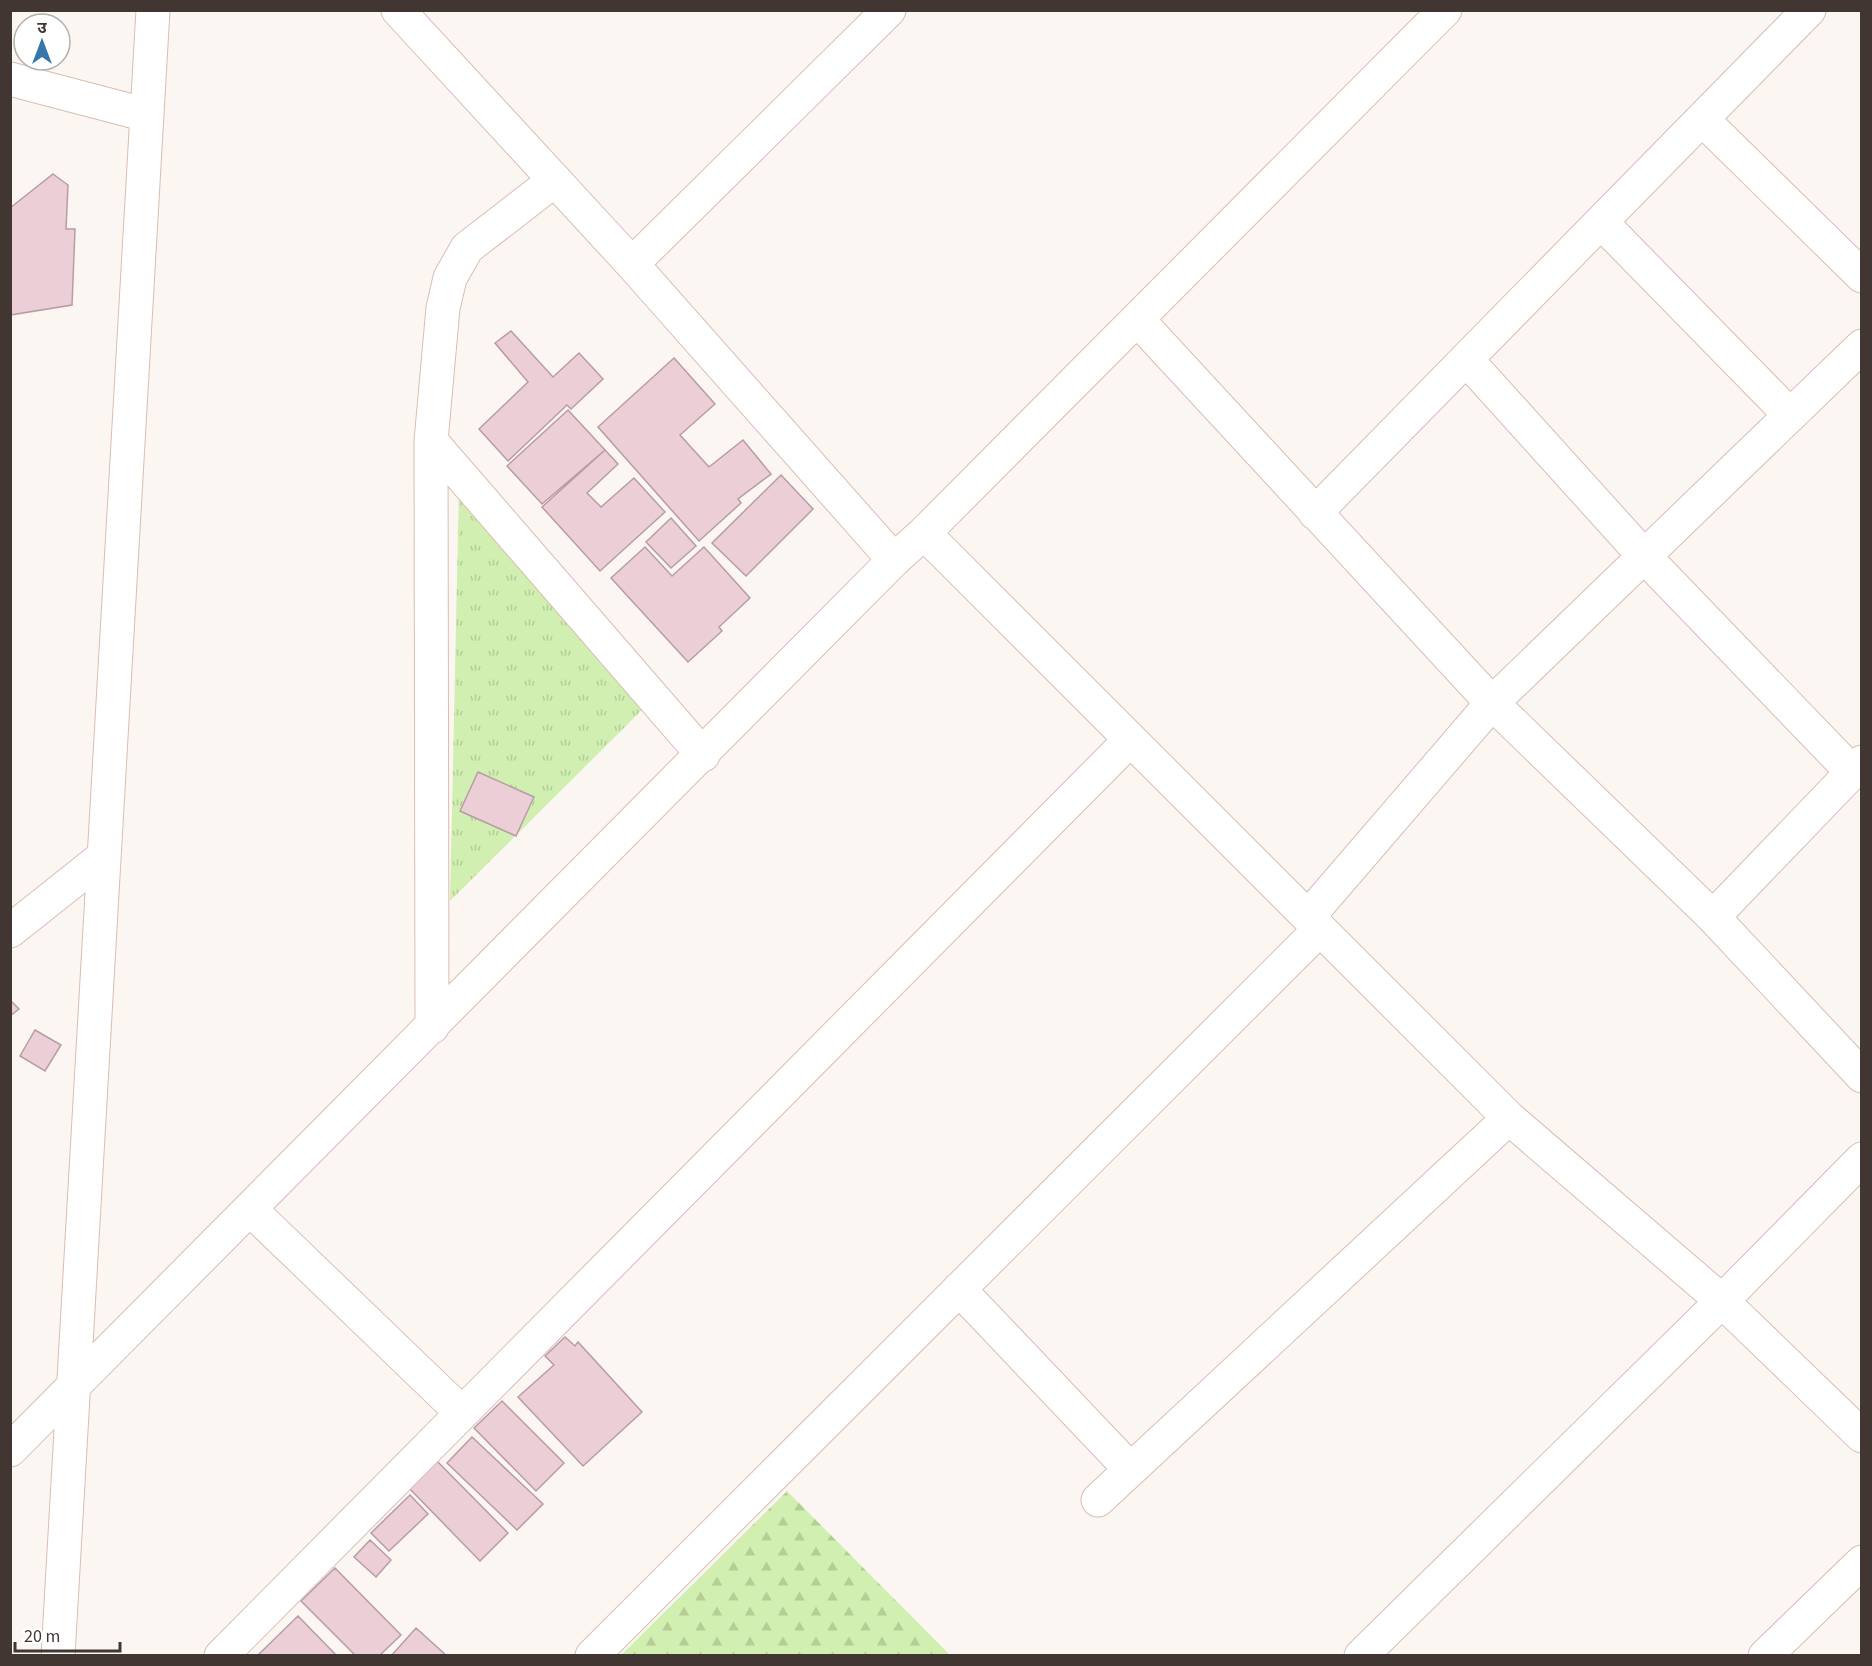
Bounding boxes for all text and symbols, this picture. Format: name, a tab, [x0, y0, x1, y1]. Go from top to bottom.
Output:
north arrow	[12, 12, 72, 72]
text: उ	[37, 17, 47, 39]
scale bar	[15, 1615, 120, 1653]
text: 20 m	[24, 1624, 60, 1649]

